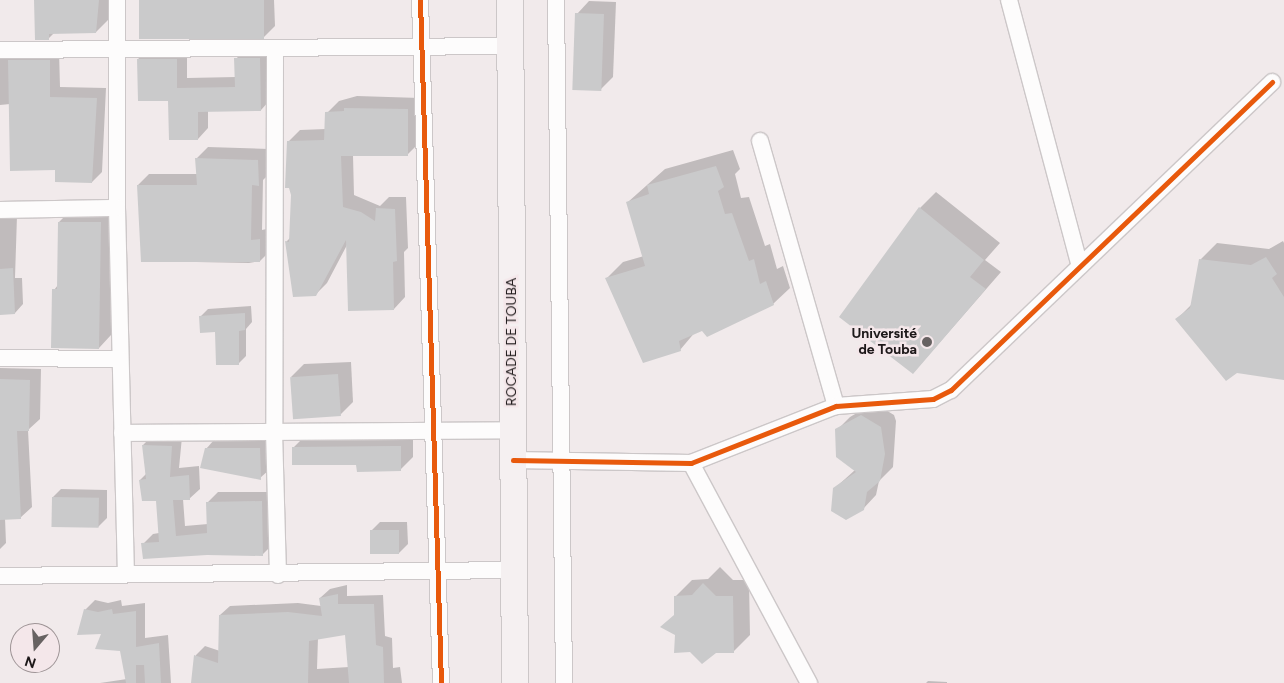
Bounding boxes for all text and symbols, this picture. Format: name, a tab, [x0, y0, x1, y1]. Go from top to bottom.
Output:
street label: ROCADE DE TOUBA	[504, 278, 520, 406]
place label: Université de Touba	[851, 326, 917, 358]
marker: Université de Touba	[921, 336, 933, 348]
north arrow	[10, 623, 60, 673]
text: N	[23, 652, 38, 672]

